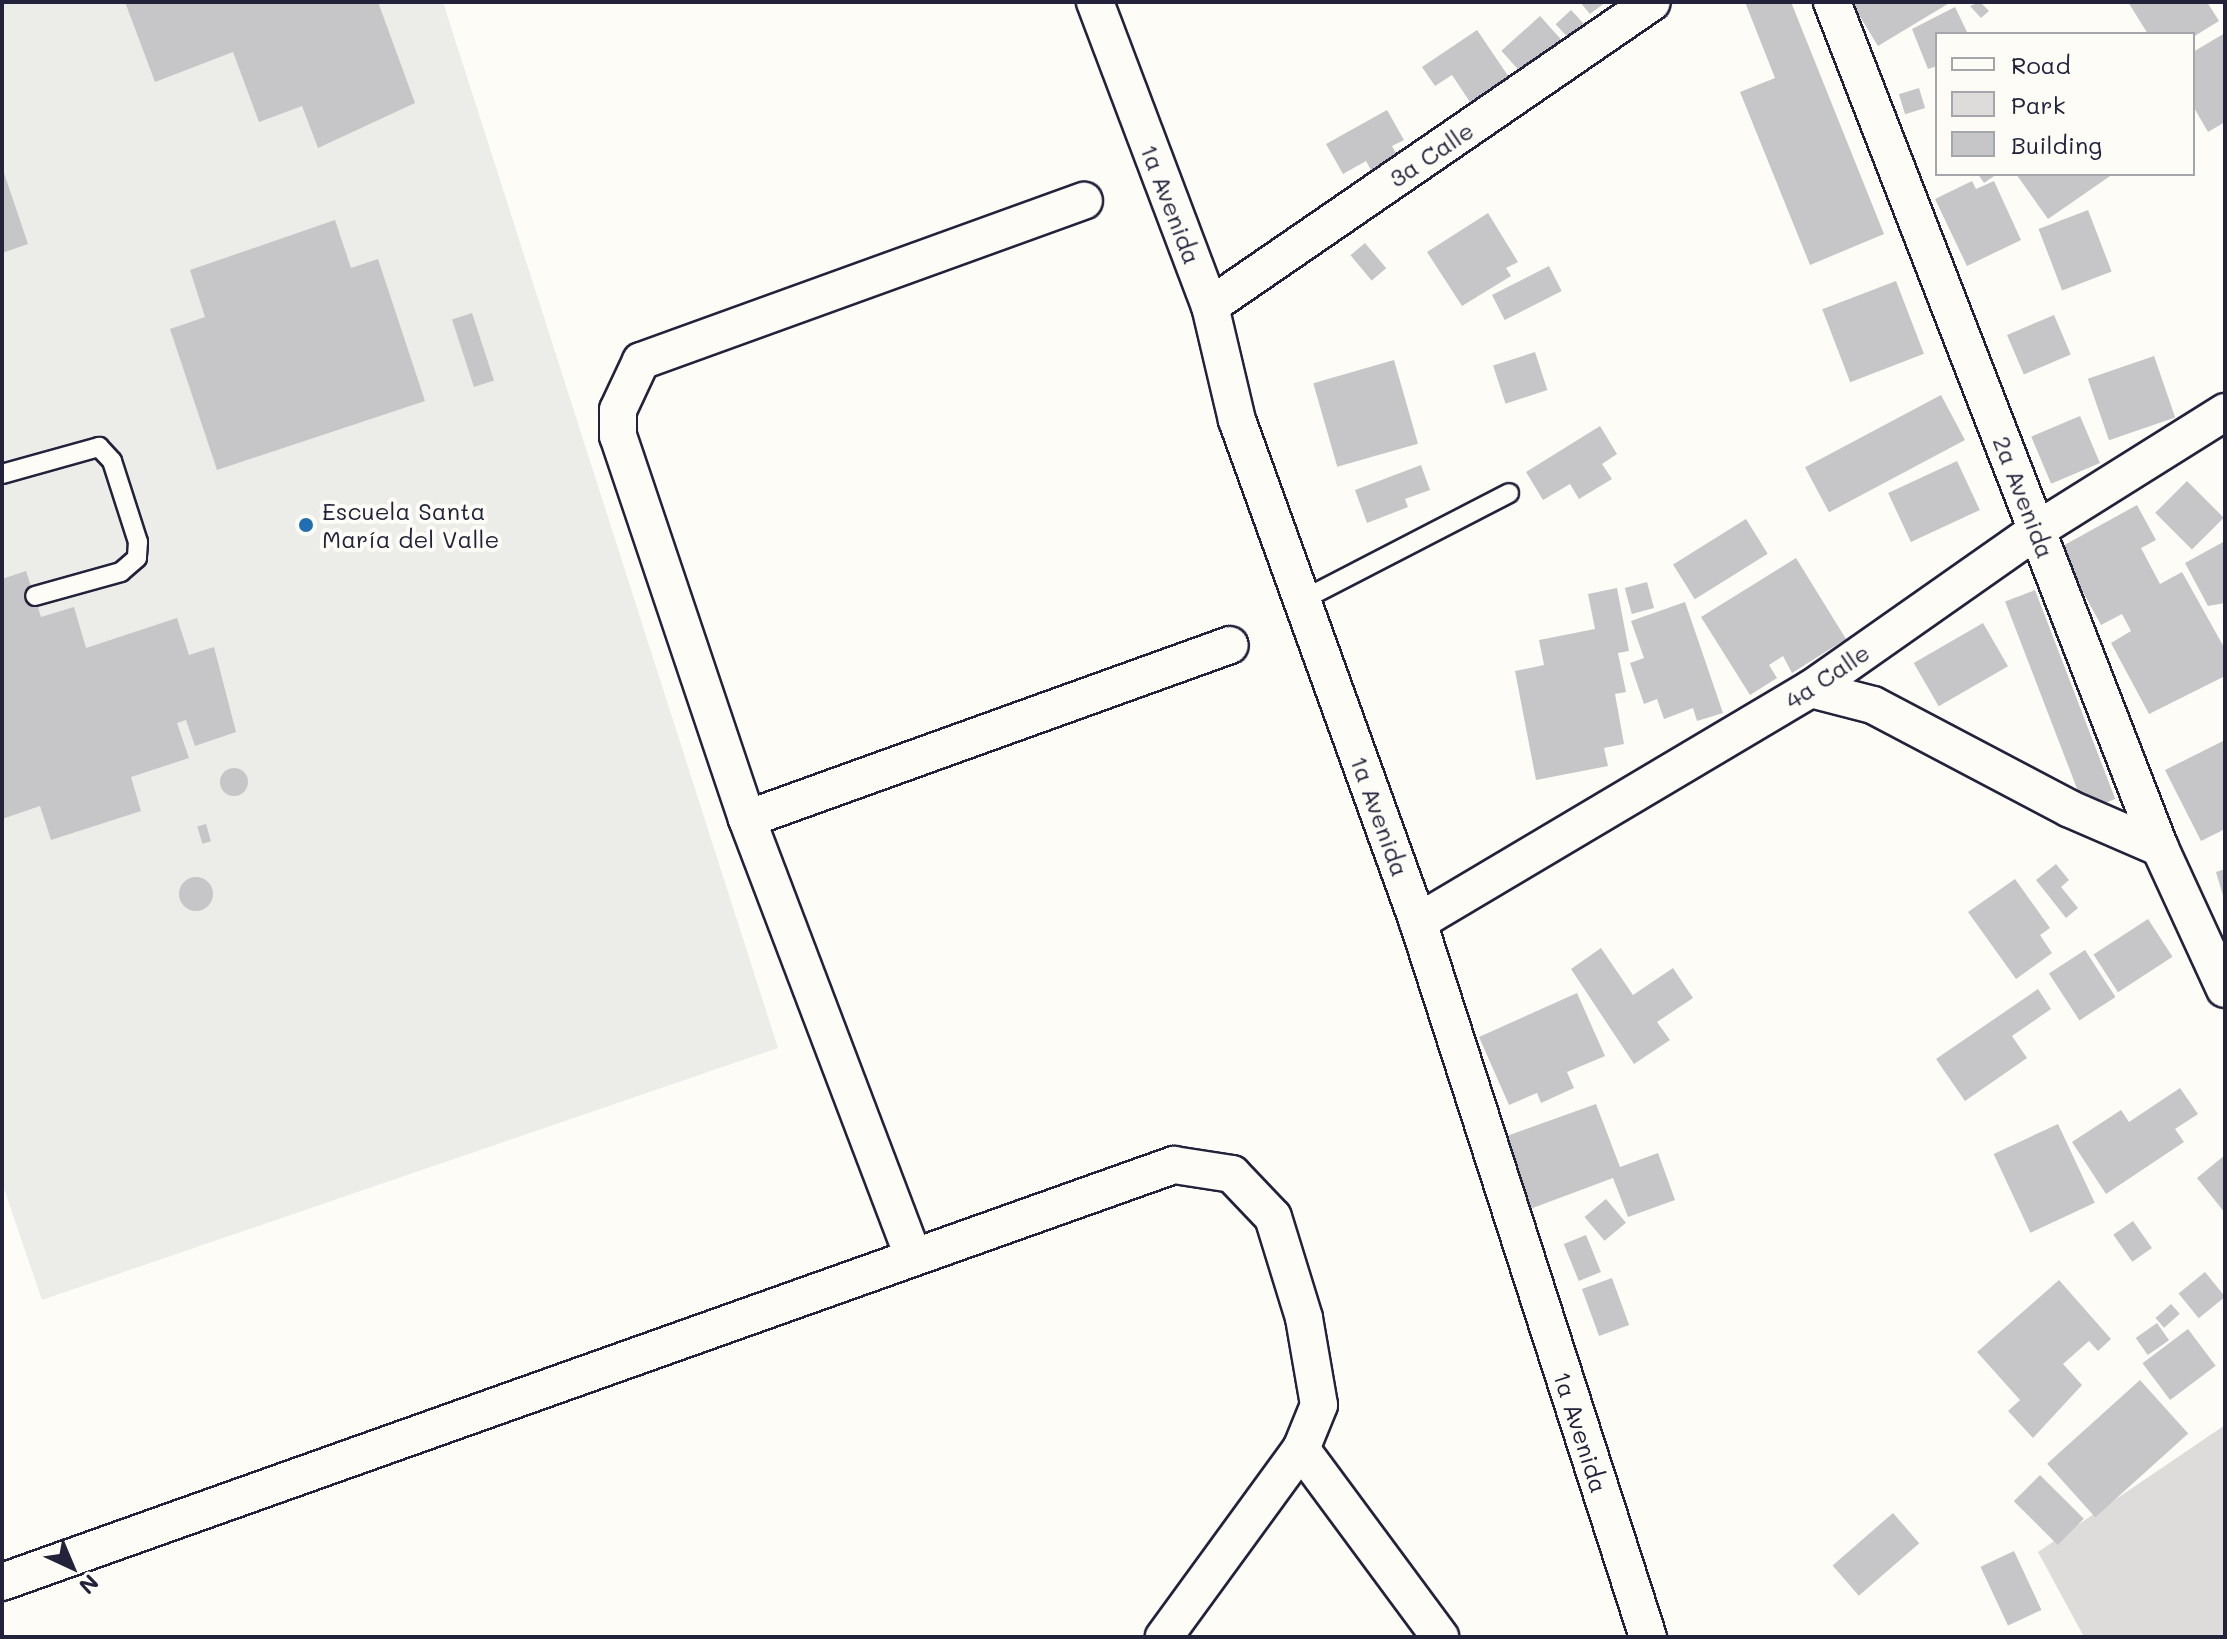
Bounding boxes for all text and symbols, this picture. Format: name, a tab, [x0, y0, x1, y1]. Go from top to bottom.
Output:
legend	[1935, 32, 2195, 176]
text: Road	[2011, 49, 2071, 80]
text: Park	[2011, 89, 2065, 120]
street label: 3a Calle	[1383, 115, 1479, 193]
text: Building	[2011, 129, 2102, 160]
street label: 1a Avenida	[1135, 140, 1207, 268]
street label: 2a Avenida	[1988, 432, 2060, 562]
place label: Escuela Santa María del Valle	[322, 497, 499, 553]
marker: Escuela Santa María del Valle	[297, 516, 315, 534]
street label: 4a Calle	[1779, 637, 1875, 715]
street label: 1a Avenida	[1345, 752, 1415, 880]
street label: 1a Avenida	[1548, 1368, 1614, 1496]
north arrow	[32, 1527, 112, 1607]
text: N	[73, 1568, 105, 1601]

